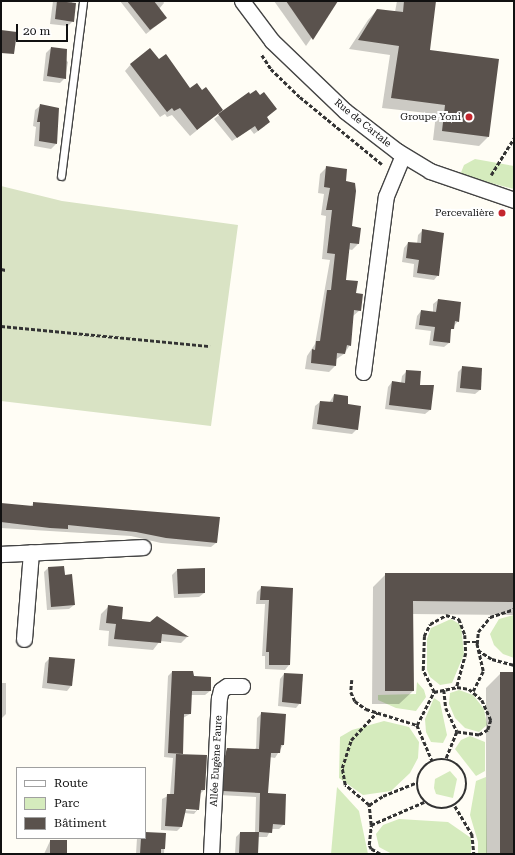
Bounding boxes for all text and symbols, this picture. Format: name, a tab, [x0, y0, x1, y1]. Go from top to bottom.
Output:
scale bar	[18, 16, 70, 42]
text: 20 m	[23, 24, 50, 38]
street label: Rue de Cartale	[332, 96, 394, 150]
place label: Groupe Yoni	[400, 111, 461, 123]
marker: Groupe Yoni	[464, 112, 474, 122]
place label: Percevalière	[435, 207, 494, 219]
marker: Percevalière	[497, 208, 507, 218]
street label: Allée Eugène Faure	[208, 715, 224, 807]
legend	[16, 767, 146, 839]
text: Route	[54, 776, 88, 790]
text: Parc	[54, 796, 79, 810]
text: Bâtiment	[54, 816, 106, 830]

